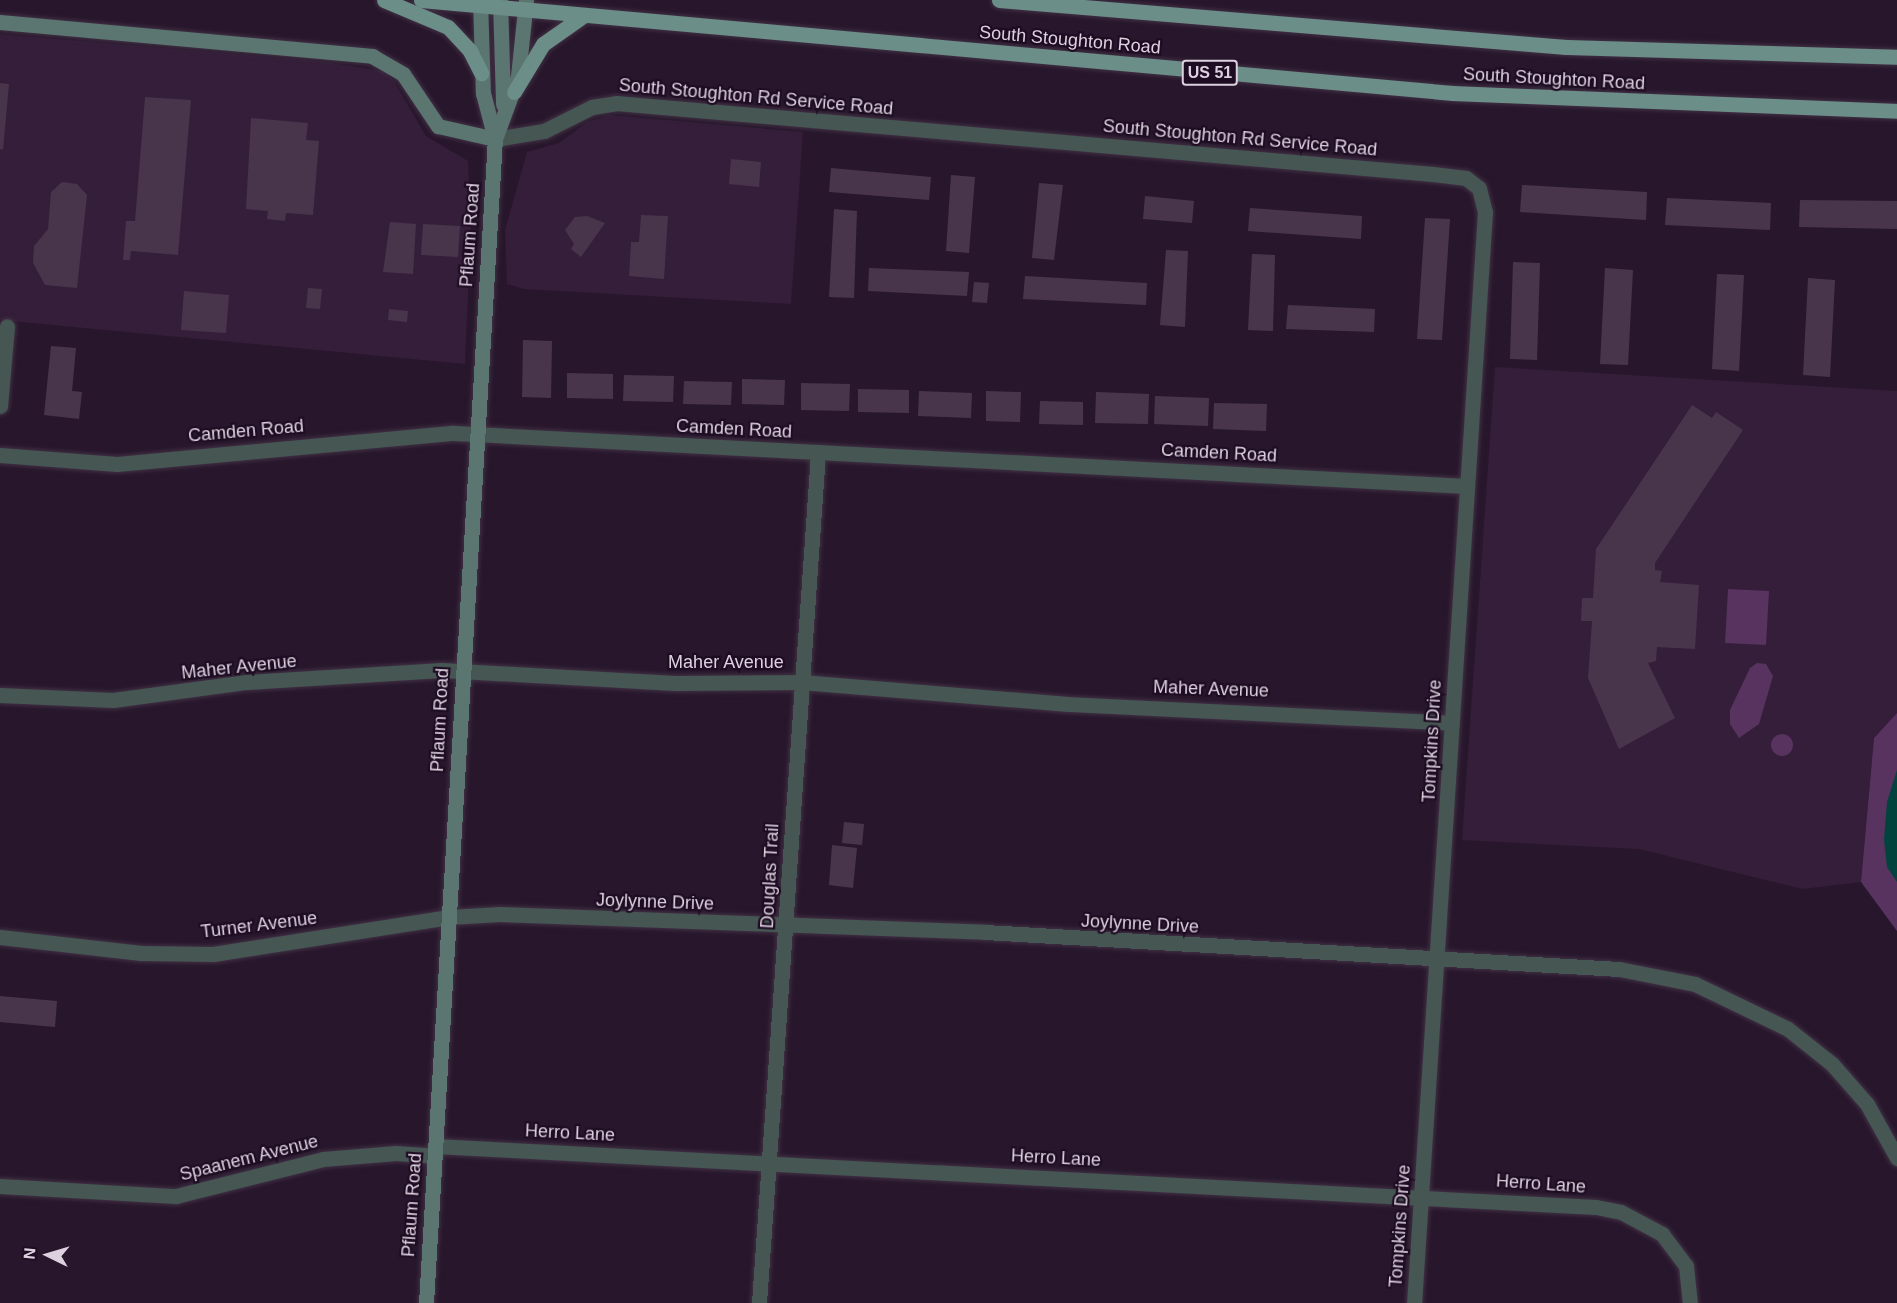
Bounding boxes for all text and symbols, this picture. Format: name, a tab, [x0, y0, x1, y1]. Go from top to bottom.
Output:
street label: South Stoughton Road	[978, 21, 1162, 59]
road number: US 51	[1182, 60, 1238, 86]
street label: South Stoughton Road	[1462, 63, 1646, 95]
street label: South Stoughton Rd Service Road	[618, 74, 894, 120]
street label: South Stoughton Rd Service Road	[1102, 115, 1378, 161]
street label: Pflaum Road	[456, 182, 484, 288]
street label: Camden Road	[187, 415, 305, 447]
street label: Camden Road	[675, 415, 793, 443]
street label: Camden Road	[1160, 439, 1278, 467]
street label: Maher Avenue	[180, 650, 298, 684]
street label: Maher Avenue	[668, 651, 784, 673]
street label: Pflaum Road	[426, 667, 454, 773]
street label: Maher Avenue	[1152, 676, 1270, 702]
street label: Tompkins Drive	[1418, 679, 1446, 803]
street label: Douglas Trail	[756, 823, 784, 929]
street label: Joylynne Drive	[596, 889, 714, 915]
street label: Turner Avenue	[199, 907, 319, 943]
street label: Joylynne Drive	[1080, 910, 1200, 938]
street label: Herro Lane	[524, 1120, 616, 1146]
street label: Spaanem Avenue	[177, 1130, 321, 1186]
street label: Herro Lane	[1010, 1145, 1102, 1171]
street label: Pflaum Road	[398, 1152, 426, 1258]
street label: Tompkins Drive	[1385, 1164, 1415, 1288]
street label: Herro Lane	[1495, 1170, 1587, 1198]
north arrow	[18, 1225, 78, 1285]
text: N	[21, 1247, 39, 1260]

